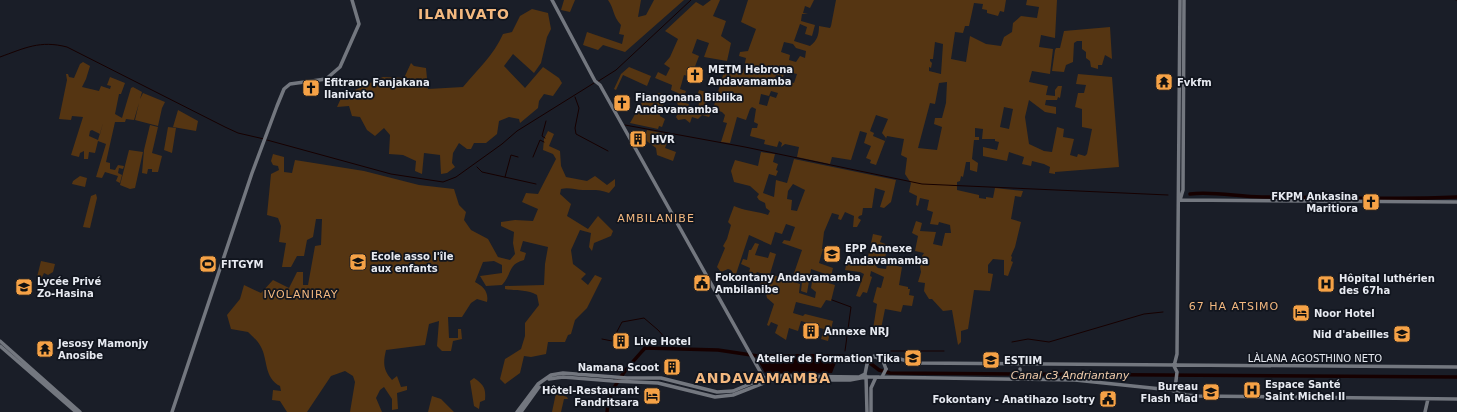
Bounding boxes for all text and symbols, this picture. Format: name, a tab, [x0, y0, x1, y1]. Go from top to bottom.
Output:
district label: ILANIVATO	[418, 6, 510, 22]
place label: METM Hebrona Andavamamba	[708, 64, 793, 87]
church icon: METM Hebrona Andavamamba	[685, 65, 705, 85]
temple icon: Fvkfm	[1154, 72, 1174, 92]
place label: Efitrano Fanjakana Ilanivato	[324, 77, 430, 100]
place label: Fvkfm	[1177, 77, 1212, 88]
church icon: Efitrano Fanjakana Ilanivato	[301, 78, 321, 98]
place label: Fiangonana Biblika Andavamamba	[635, 92, 743, 115]
church icon: Fiangonana Biblika Andavamamba	[612, 93, 632, 113]
building icon: HVR	[628, 129, 648, 149]
place label: HVR	[651, 134, 675, 145]
place label: FKPM Ankasina Maritiora	[1271, 191, 1358, 214]
church icon: FKPM Ankasina Maritiora	[1361, 192, 1381, 212]
district label: AMBILANIBE	[617, 212, 695, 225]
place label: EPP Annexe Andavamamba	[845, 243, 929, 266]
school or university icon: EPP Annexe Andavamamba	[822, 244, 842, 264]
place label: Ecole asso l'île aux enfants	[371, 251, 454, 274]
school or university icon: Ecole asso l'île aux enfants	[348, 252, 368, 272]
sports icon: FITGYM	[198, 254, 218, 274]
place label: FITGYM	[221, 259, 264, 270]
place label: Fokontany Andavamamba Ambilanibe	[715, 272, 861, 295]
public building icon: Fokontany Andavamamba Ambilanibe	[692, 273, 712, 293]
place label: Hôpital luthérien des 67ha	[1339, 273, 1435, 296]
hospital icon: Hôpital luthérien des 67ha	[1316, 274, 1336, 294]
place label: Lycée Privé Zo-Hasina	[37, 276, 101, 299]
school or university icon: Lycée Privé Zo-Hasina	[14, 277, 34, 297]
district label: IVOLANIRAY	[263, 288, 339, 301]
district label: 67 HA ATSIMO	[1189, 300, 1279, 313]
hotel icon: Noor Hotel	[1291, 303, 1311, 323]
place label: Noor Hotel	[1314, 308, 1375, 319]
building icon: Annexe NRJ	[801, 321, 821, 341]
school or university icon: Nid d'abeilles	[1392, 324, 1412, 344]
place label: Annexe NRJ	[824, 326, 889, 337]
place label: Nid d'abeilles	[1313, 329, 1389, 340]
building icon: Live Hotel	[611, 331, 631, 351]
place label: Live Hotel	[634, 336, 691, 347]
place label: Jesosy Mamonjy Anosibe	[57, 338, 149, 361]
temple icon: Jesosy Mamonjy Anosibe	[35, 339, 55, 359]
school or university icon: Atelier de Formation Tika	[903, 348, 923, 368]
school or university icon: ESTIIM	[981, 350, 1001, 370]
street label: LÀLANA AGOSTHINO NETO	[1248, 352, 1382, 364]
place label: Atelier de Formation Tika	[757, 353, 900, 364]
place label: ESTIIM	[1004, 355, 1042, 366]
building icon: Namana Scoot	[662, 357, 682, 377]
place label: Namana Scoot	[578, 362, 659, 373]
water label: Canal c3 Andriantany	[1011, 369, 1130, 382]
district label: ANDAVAMAMBA	[695, 370, 831, 386]
place label: Espace Santé Saint Michel II	[1265, 379, 1345, 402]
hospital icon: Espace Santé Saint Michel II	[1242, 380, 1262, 400]
place label: Bureau Flash Mad	[1141, 381, 1198, 404]
school or university icon: Bureau Flash Mad	[1201, 382, 1221, 402]
place label: Hôtel-Restaurant Fandritsara	[542, 385, 639, 408]
hotel icon: Hôtel-Restaurant Fandritsara	[642, 386, 662, 406]
public building icon: Fokontany - Anatihazo Isotry	[1098, 389, 1118, 409]
place label: Fokontany - Anatihazo Isotry	[932, 394, 1095, 405]

